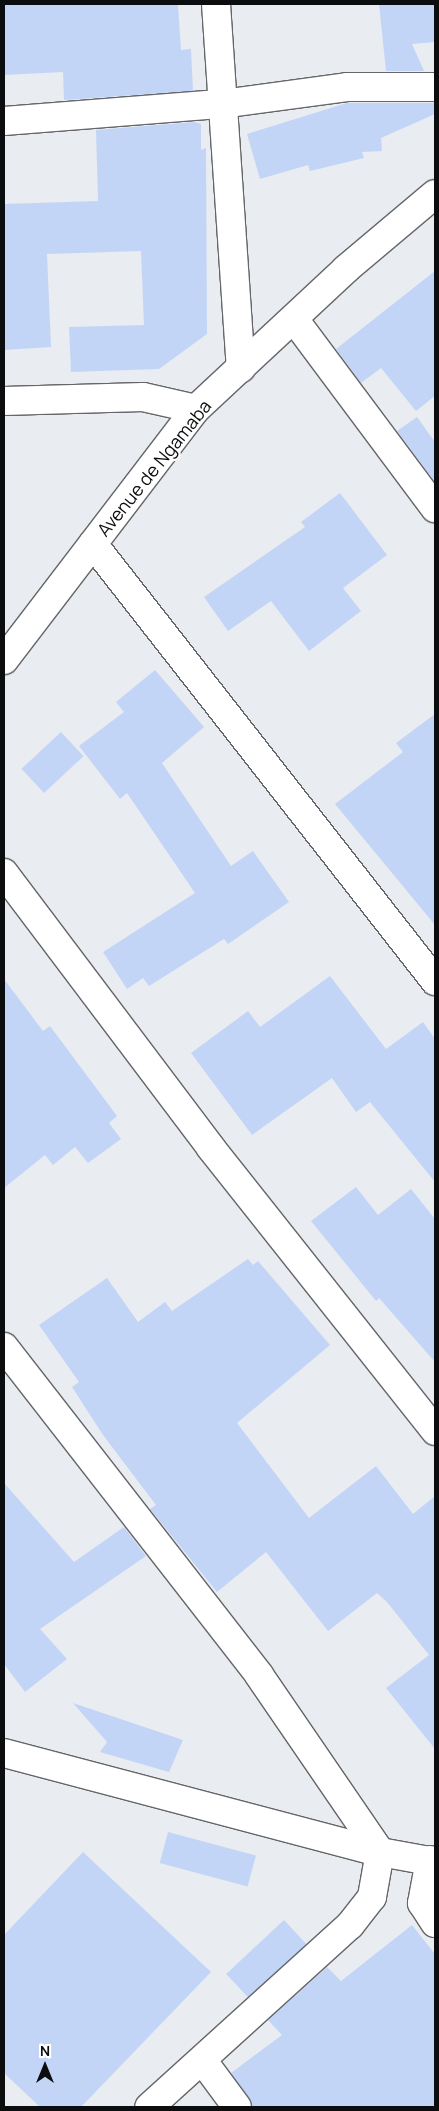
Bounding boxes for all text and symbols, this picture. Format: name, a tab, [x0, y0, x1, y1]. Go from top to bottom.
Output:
street label: Avenue de Ngamaba	[92, 396, 216, 540]
north arrow	[20, 2041, 70, 2091]
text: N	[40, 2041, 50, 2060]

